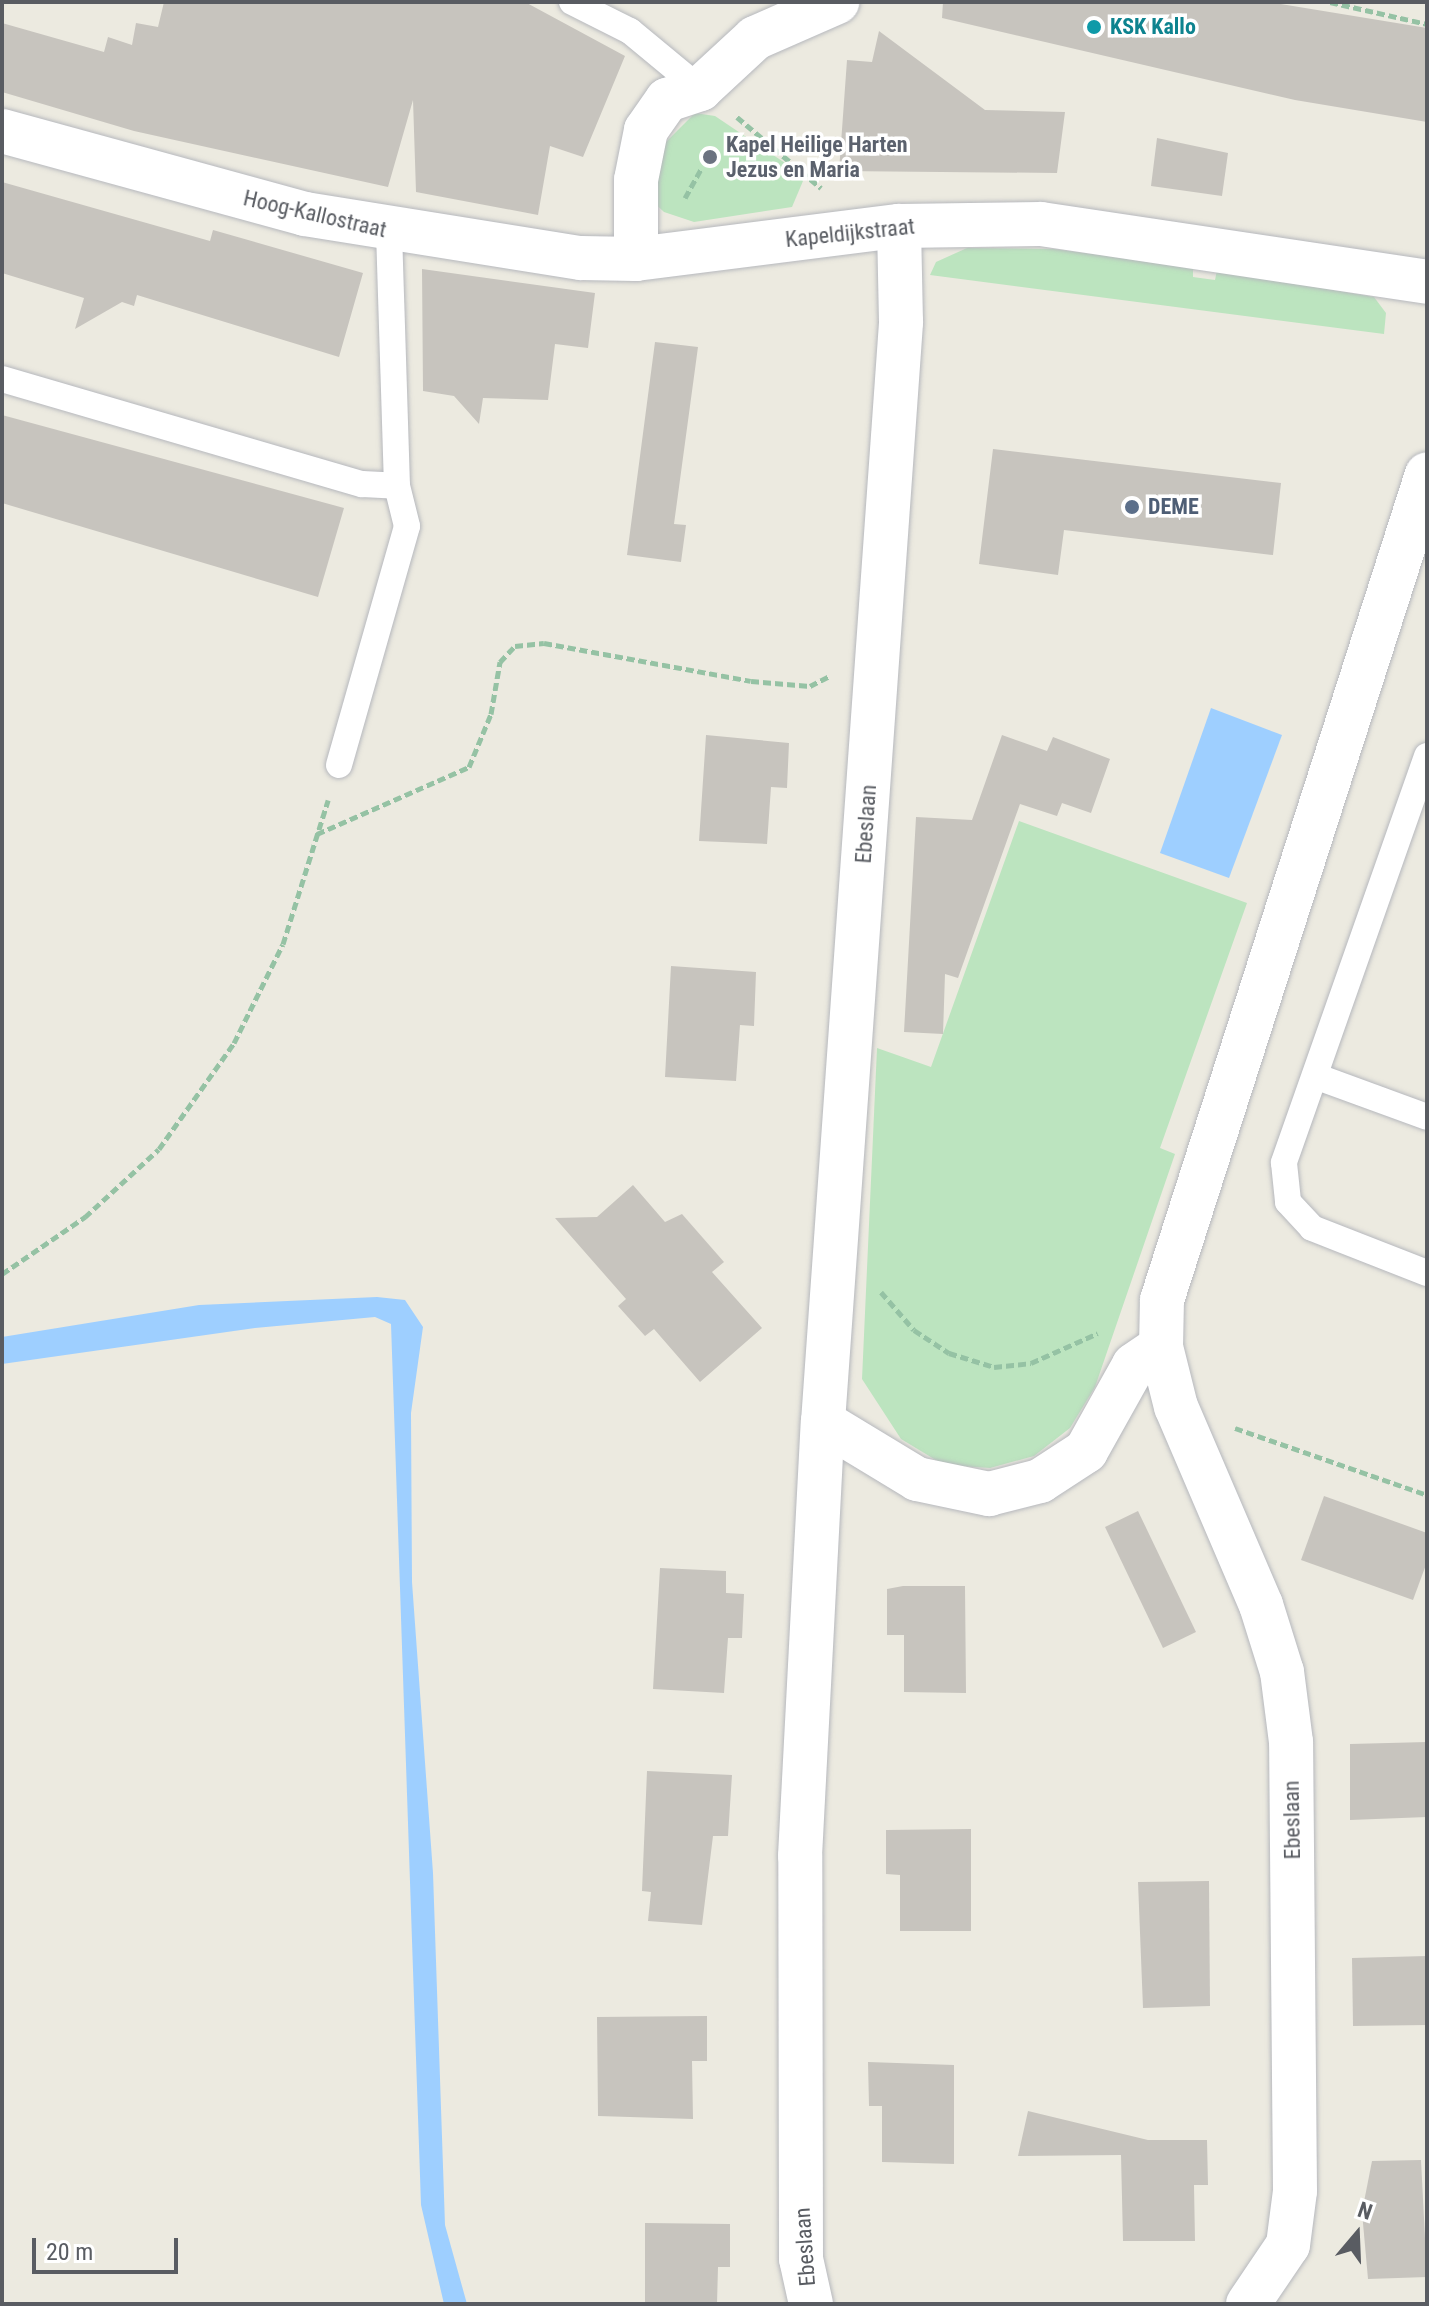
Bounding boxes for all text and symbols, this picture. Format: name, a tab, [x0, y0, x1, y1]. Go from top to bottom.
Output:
place label: KSK Kallo	[1110, 14, 1196, 40]
marker: KSK Kallo	[1085, 18, 1103, 36]
place label: Kapel Heilige Harten Jezus en Maria	[726, 131, 908, 182]
marker: Kapel Heilige Harten Jezus en Maria	[701, 148, 719, 166]
street label: Hoog-Kallostraat	[241, 185, 389, 243]
street label: Kapeldijkstraat	[784, 213, 916, 253]
place label: DEME	[1148, 494, 1199, 520]
marker: DEME	[1123, 498, 1141, 516]
street label: Ebeslaan	[850, 784, 882, 864]
street label: Ebeslaan	[1278, 1780, 1306, 1860]
north arrow	[1317, 2194, 1397, 2274]
text: N	[1355, 2197, 1375, 2225]
street label: Ebeslaan	[789, 2207, 821, 2287]
scale bar	[36, 2222, 182, 2272]
text: 20 m	[46, 2238, 93, 2266]

